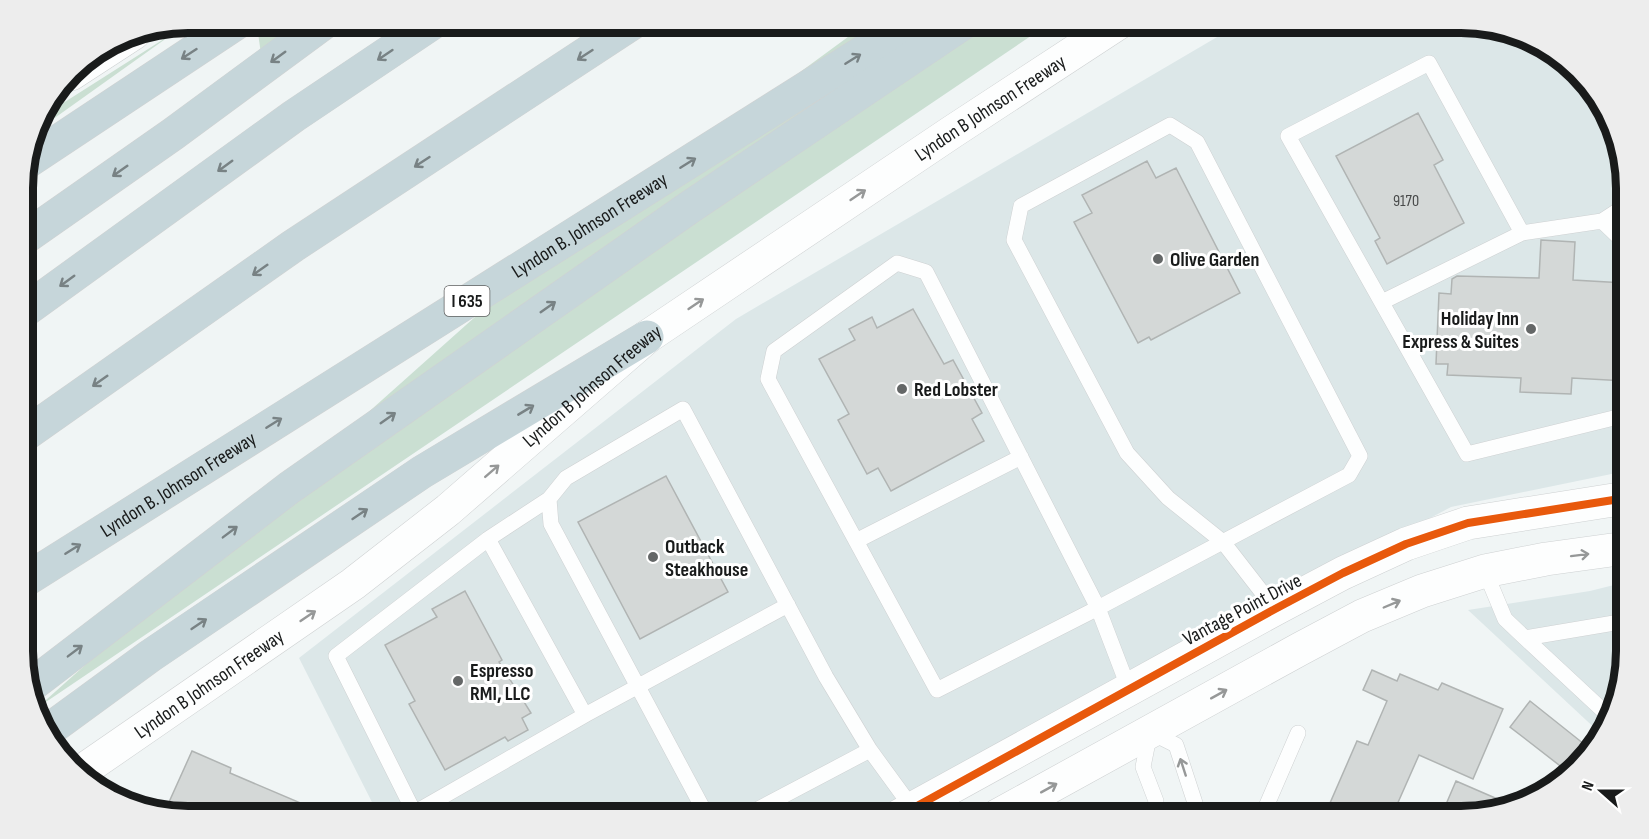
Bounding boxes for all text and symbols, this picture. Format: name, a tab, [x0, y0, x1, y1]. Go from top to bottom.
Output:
one-way arrow	[181, 49, 198, 61]
one-way arrow	[377, 49, 394, 61]
one-way arrow	[577, 49, 594, 61]
street label: Lyndon B Johnson Freeway	[910, 50, 1071, 167]
one-way arrow	[270, 51, 286, 63]
one-way arrow	[844, 52, 861, 64]
one-way arrow	[414, 156, 431, 168]
one-way arrow	[679, 156, 696, 169]
one-way arrow	[217, 160, 233, 172]
one-way arrow	[112, 165, 128, 177]
street label: Lyndon B. Johnson Freeway	[507, 168, 672, 284]
one-way arrow	[849, 189, 866, 202]
house number: 9170	[1393, 192, 1419, 211]
place label: Olive Garden	[1170, 248, 1259, 272]
marker: Olive Garden	[1151, 252, 1165, 266]
one-way arrow	[252, 264, 268, 276]
one-way arrow	[59, 274, 75, 287]
road number: I 635	[444, 286, 490, 316]
one-way arrow	[687, 298, 703, 310]
one-way arrow	[540, 301, 556, 313]
place label: Holiday Inn Express & Suites	[1402, 307, 1519, 354]
street label: Lyndon B Johnson Freeway	[518, 320, 667, 453]
marker: Holiday Inn Express & Suites	[1524, 322, 1538, 336]
one-way arrow	[92, 375, 109, 387]
place label: Red Lobster	[914, 378, 998, 402]
marker: Red Lobster	[895, 382, 909, 396]
one-way arrow	[517, 403, 534, 415]
one-way arrow	[380, 412, 396, 424]
one-way arrow	[265, 417, 282, 429]
street label: Lyndon B. Johnson Freeway	[96, 427, 261, 543]
one-way arrow	[484, 464, 499, 478]
one-way arrow	[351, 508, 368, 520]
one-way arrow	[222, 526, 238, 539]
place label: Outback Steakhouse	[665, 535, 748, 582]
one-way arrow	[64, 543, 81, 555]
one-way arrow	[1570, 549, 1589, 560]
marker: Outback Steakhouse	[646, 550, 660, 564]
street label: Vantage Point Drive	[1179, 569, 1306, 651]
one-way arrow	[1383, 597, 1401, 608]
one-way arrow	[299, 610, 315, 622]
one-way arrow	[190, 618, 206, 630]
street label: Lyndon B Johnson Freeway	[130, 624, 289, 744]
one-way arrow	[67, 645, 83, 657]
place label: Espresso RMI, LLC	[470, 659, 533, 706]
marker: Espresso RMI, LLC	[451, 674, 465, 688]
one-way arrow	[1210, 688, 1228, 699]
one-way arrow	[1177, 758, 1188, 777]
north arrow	[1571, 761, 1631, 821]
text: N	[1578, 779, 1599, 794]
one-way arrow	[1039, 782, 1057, 793]

